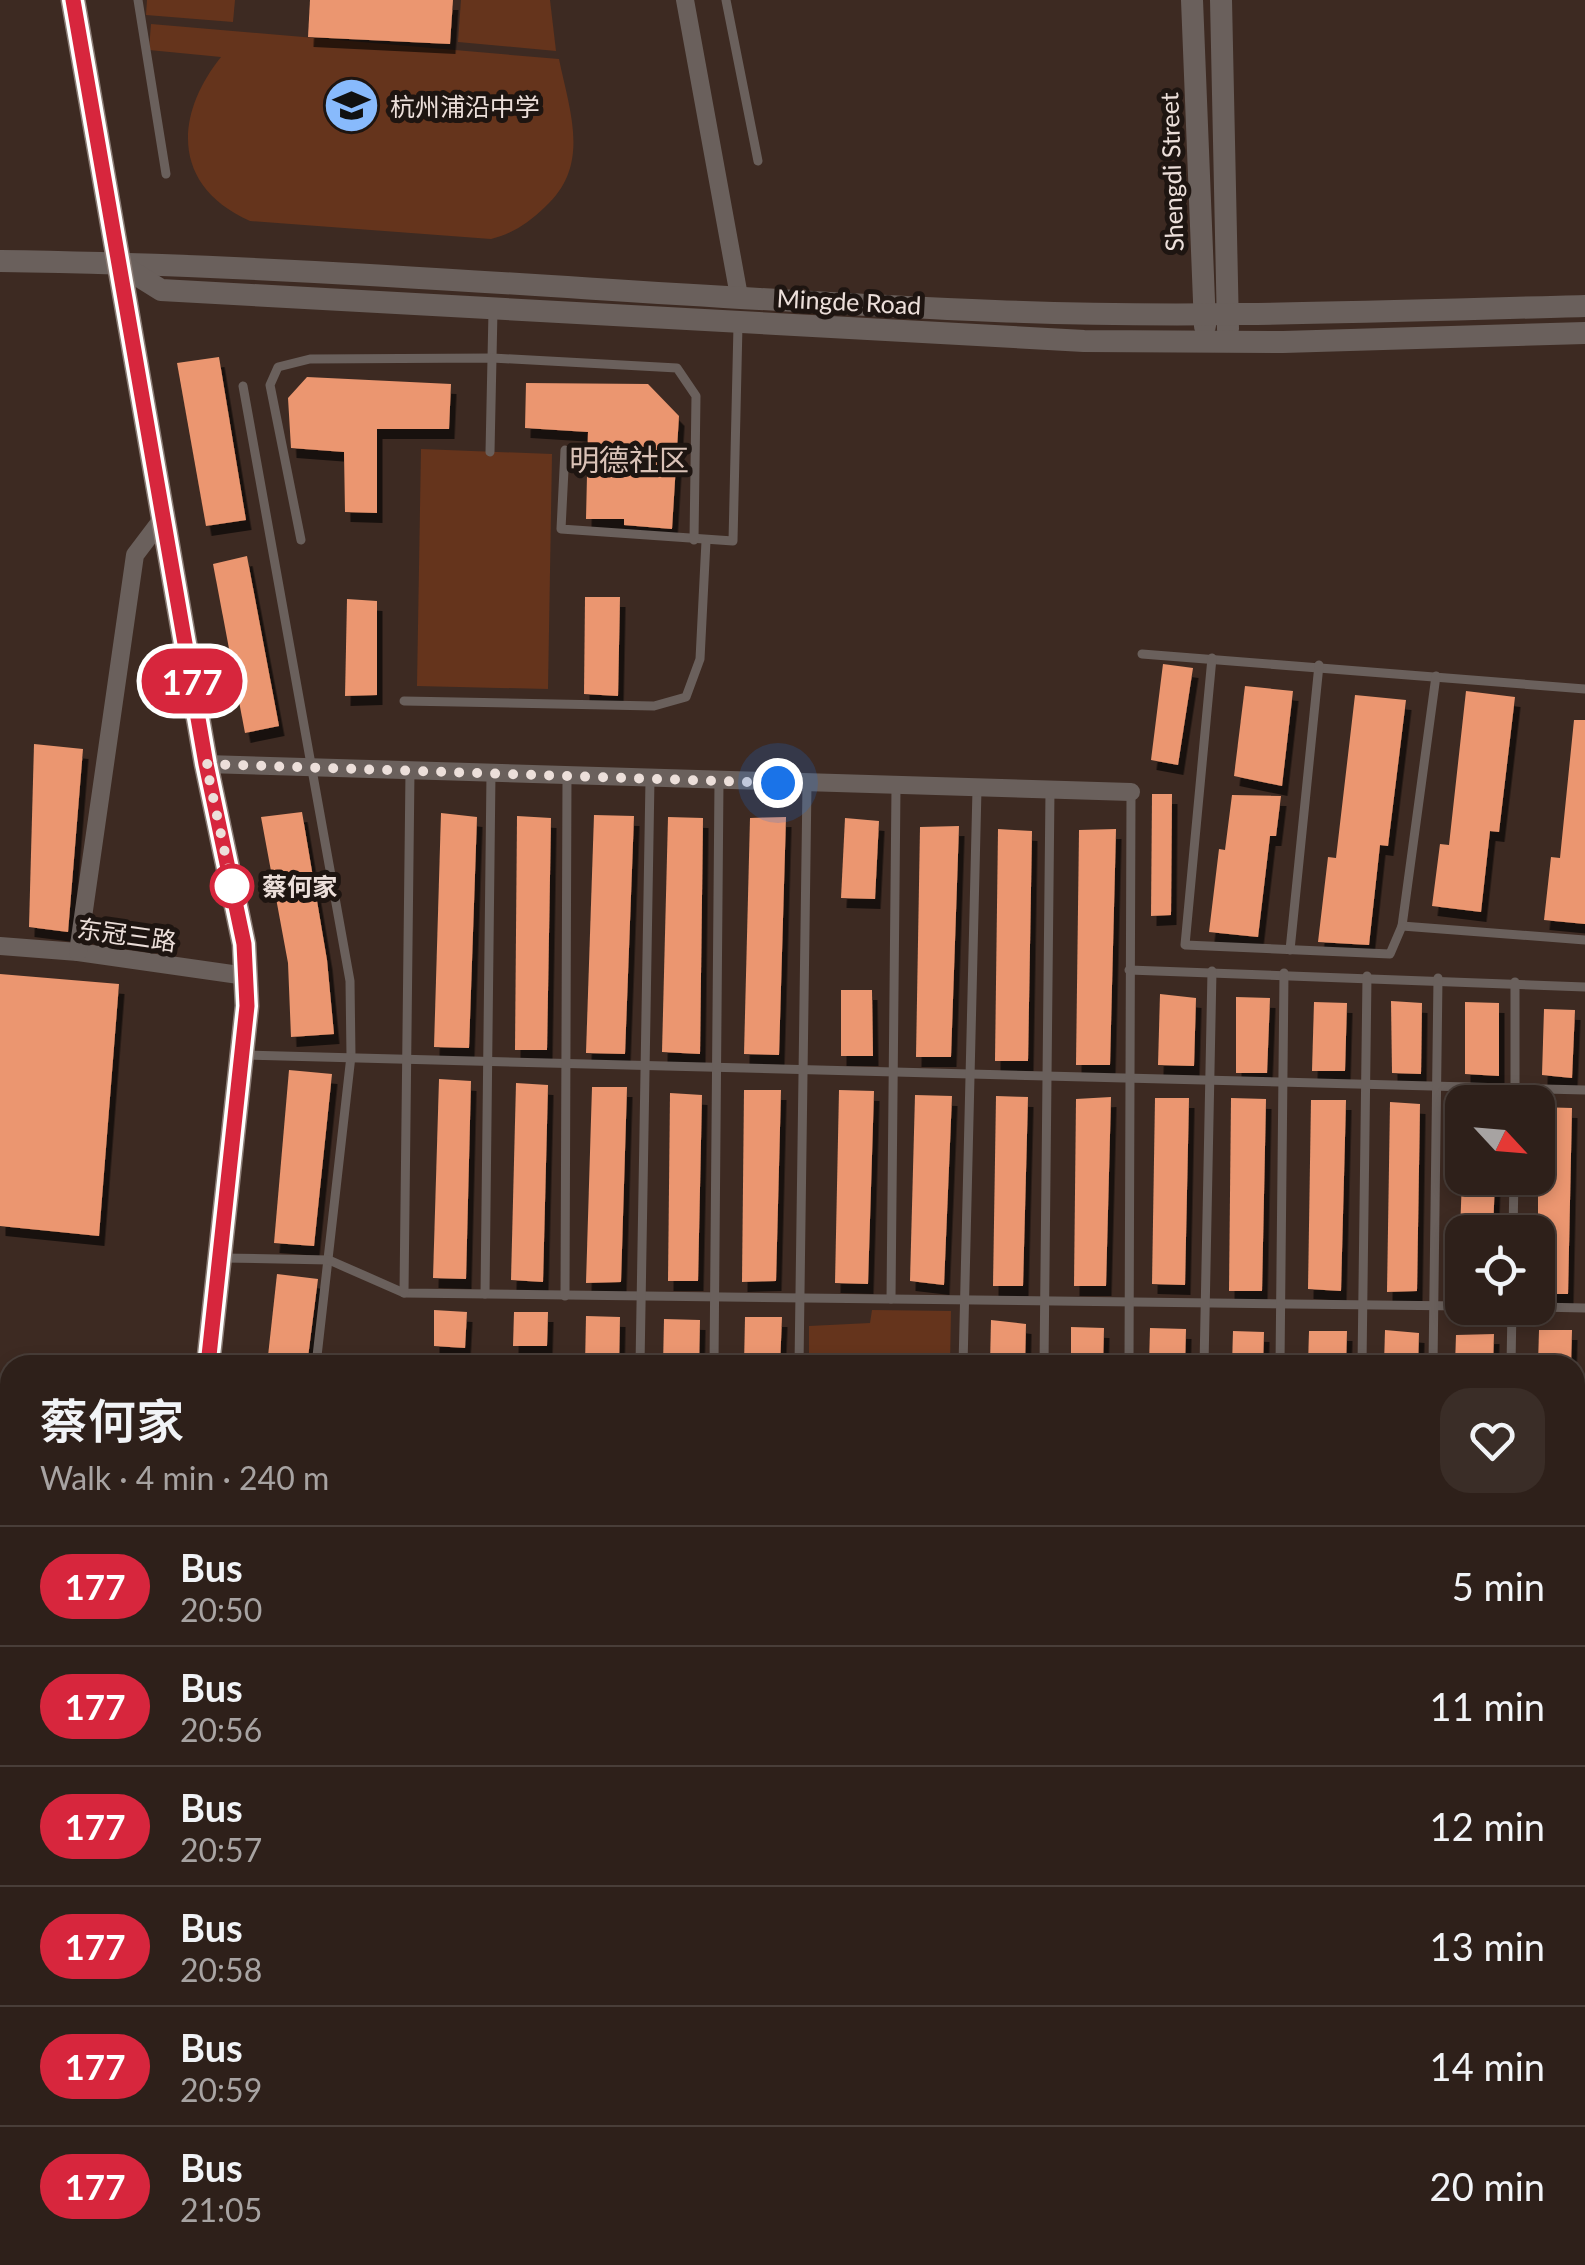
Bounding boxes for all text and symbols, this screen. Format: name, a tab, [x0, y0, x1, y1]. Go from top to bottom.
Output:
school or university icon: 杭州浦沿中学	[321, 76, 381, 136]
place label: 杭州浦沿中学	[390, 91, 540, 121]
street label: Shengdi Street	[1153, 92, 1189, 252]
street label: Mingde Road	[776, 282, 922, 320]
district label: 明德社区	[569, 441, 689, 477]
line badge: 177	[134, 648, 250, 714]
text: 177	[162, 660, 222, 702]
your location	[753, 758, 803, 808]
marker: 蔡何家	[211, 865, 253, 907]
place label: 蔡何家	[262, 871, 337, 901]
street label: 东冠三路	[75, 912, 179, 956]
north arrow	[1445, 1085, 1555, 1195]
map controls	[1445, 1085, 1555, 1325]
button: locate	[1445, 1215, 1555, 1325]
button: heart	[1440, 1388, 1545, 1493]
text: 蔡何家	[40, 1392, 184, 1449]
text: Walk · 4 min · 240 m	[40, 1458, 329, 1497]
text: Bus	[180, 1544, 243, 1590]
text: 5 min	[1452, 1563, 1545, 1609]
text: 177	[65, 1565, 125, 1607]
text: 20:50	[180, 1590, 262, 1629]
text: Bus	[180, 1664, 243, 1710]
text: 11 min	[1430, 1683, 1545, 1729]
text: 177	[65, 1685, 125, 1727]
text: 20:56	[180, 1710, 262, 1749]
text: Bus	[180, 1784, 243, 1830]
text: 12 min	[1430, 1803, 1545, 1849]
text: 177	[65, 1805, 125, 1847]
text: 20:57	[180, 1830, 262, 1869]
text: Bus	[180, 1904, 243, 1950]
text: 13 min	[1430, 1923, 1545, 1969]
text: 177	[65, 1925, 125, 1967]
text: 20:58	[180, 1950, 262, 1989]
text: Bus	[180, 2024, 243, 2070]
text: 14 min	[1430, 2043, 1545, 2089]
text: 177	[65, 2045, 125, 2087]
text: 20:59	[180, 2070, 262, 2109]
text: Bus	[180, 2144, 243, 2190]
text: 20 min	[1430, 2163, 1545, 2209]
text: 177	[65, 2165, 125, 2207]
text: 21:05	[180, 2190, 262, 2229]

